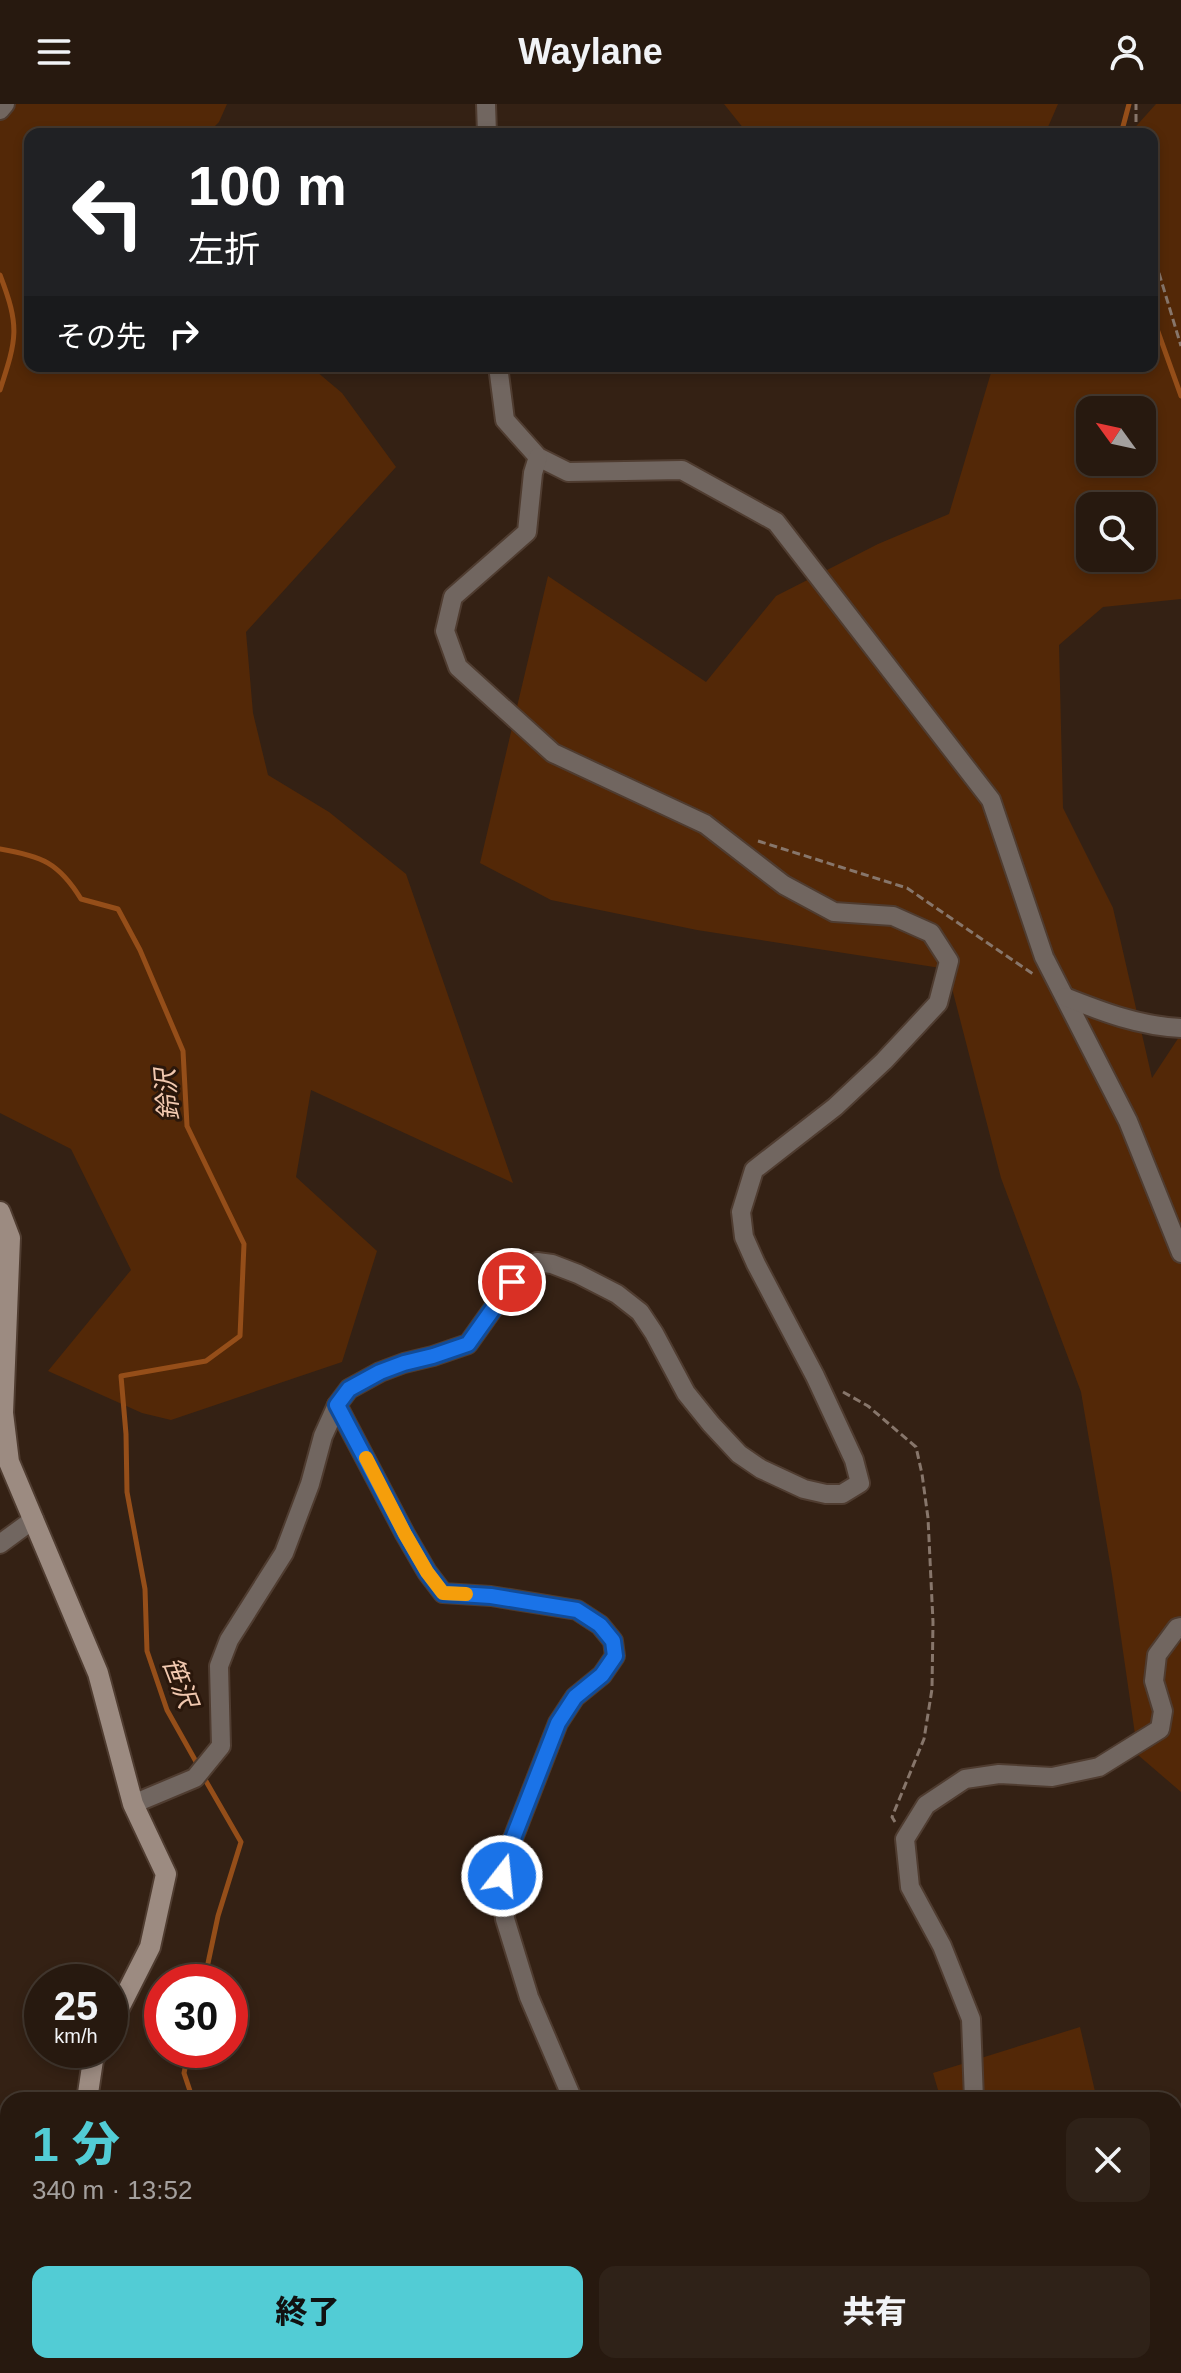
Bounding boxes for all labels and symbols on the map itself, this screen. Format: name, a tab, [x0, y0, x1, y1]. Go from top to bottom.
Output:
north arrow	[1076, 396, 1156, 476]
water label: 鈴沢	[150, 1065, 184, 1122]
pin	[478, 1248, 546, 1316]
water label: 笹沢	[157, 1652, 204, 1714]
position arrow	[460, 1834, 544, 1918]
speed limit sign: 30	[144, 1964, 248, 2068]

